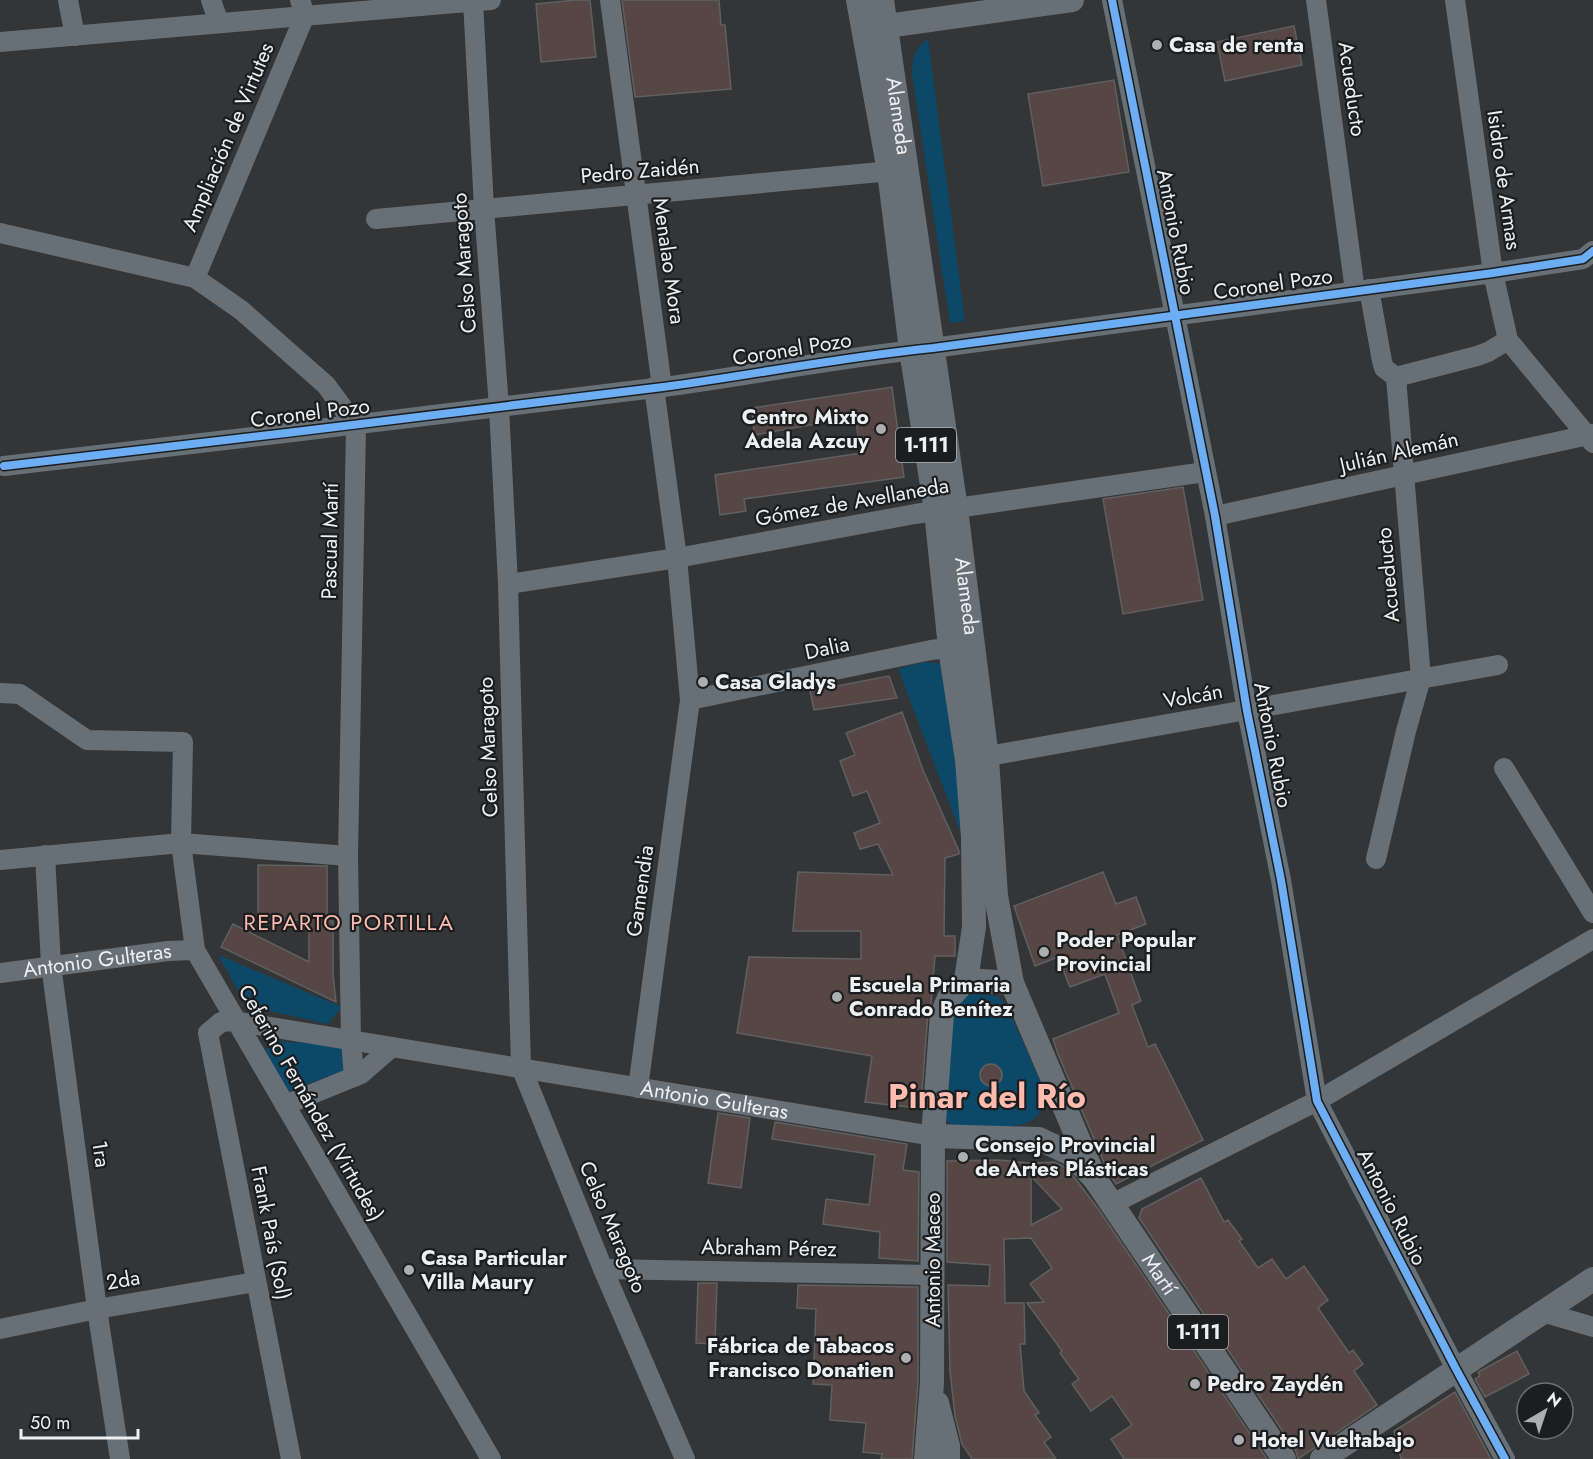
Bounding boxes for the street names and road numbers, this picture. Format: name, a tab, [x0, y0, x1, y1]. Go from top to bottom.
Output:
street label: Ampliación de Virtutes	[175, 38, 281, 236]
street label: Acueducto	[1331, 40, 1373, 138]
street label: Alameda	[878, 75, 919, 157]
street label: Isidro de Armas	[1479, 108, 1529, 252]
street label: Pedro Zaidén	[579, 151, 701, 191]
street label: Antonio Rubio	[1149, 167, 1203, 297]
street label: Celso Maragoto	[444, 192, 484, 334]
street label: Menalao Mora	[645, 196, 693, 326]
street label: Coronel Pozo	[1211, 261, 1335, 307]
street label: Coronel Pozo	[730, 325, 854, 373]
street label: Coronel Pozo	[249, 391, 371, 435]
street label: Julián Alemán	[1334, 424, 1461, 481]
road number: 1-111	[896, 428, 956, 462]
street label: Gómez de Avellaneda	[753, 470, 951, 534]
street label: Pascual Martí	[314, 481, 346, 600]
street label: Acueducto	[1369, 526, 1407, 624]
street label: Alameda	[947, 555, 987, 637]
street label: Dalia	[802, 629, 852, 667]
street label: Celso Maragoto	[471, 676, 505, 818]
street label: Volcán	[1161, 676, 1225, 716]
street label: Antonio Rubio	[1246, 680, 1300, 810]
street label: Gamendia	[619, 843, 661, 939]
street label: Antonio Gulteras	[21, 936, 173, 985]
street label: Ceferino Fernández (Virtudes)	[231, 979, 391, 1227]
street label: Antonio Gulteras	[638, 1073, 791, 1127]
street label: 1ra	[84, 1139, 118, 1169]
street label: Antonio Rubio	[1350, 1143, 1434, 1271]
street label: Celso Maragoto	[572, 1156, 654, 1298]
street label: Frank País (Sol)	[243, 1163, 299, 1303]
street label: Antonio Maceo	[918, 1192, 948, 1328]
street label: Abraham Pérez	[701, 1232, 837, 1264]
street label: Martí	[1134, 1247, 1185, 1303]
street label: 2da	[104, 1262, 142, 1298]
road number: 1-111	[1168, 1315, 1228, 1349]

